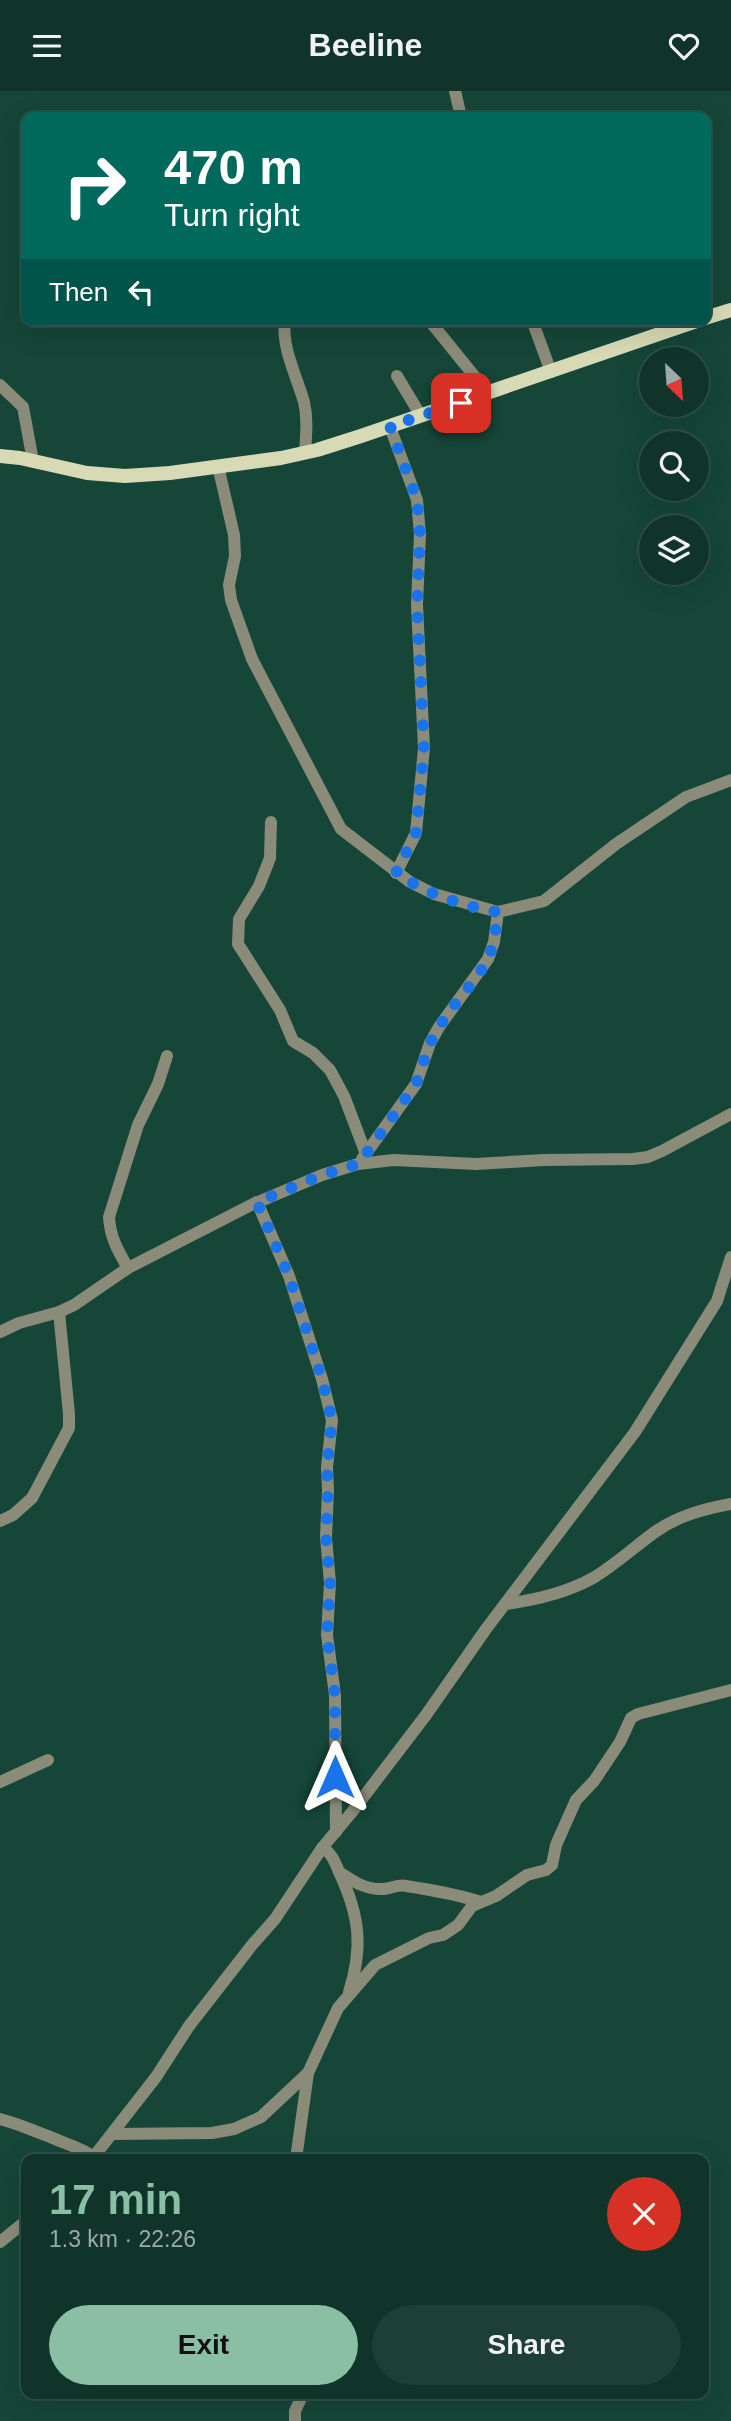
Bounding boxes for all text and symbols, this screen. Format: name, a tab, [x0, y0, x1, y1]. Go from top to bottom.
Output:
icon: menu	[28, 27, 66, 65]
text: Beeline	[309, 27, 422, 63]
icon: heart	[665, 27, 703, 65]
icon: right	[49, 140, 140, 231]
text: 470 m	[164, 140, 303, 194]
text: Turn right	[164, 197, 300, 233]
icon: left	[122, 273, 160, 311]
text: Then	[49, 277, 108, 307]
north arrow	[639, 347, 709, 417]
map controls	[639, 347, 709, 585]
pin	[431, 373, 491, 433]
icon: arrive	[442, 384, 480, 422]
button: search	[639, 431, 709, 501]
button: layers	[639, 515, 709, 585]
position arrow	[298, 1740, 372, 1814]
text: 17 min	[49, 2176, 182, 2223]
button: close	[607, 2177, 681, 2251]
text: 1.3 km · 22:26	[49, 2226, 196, 2252]
button: Exit	[49, 2305, 358, 2385]
button: Share	[372, 2305, 681, 2385]

